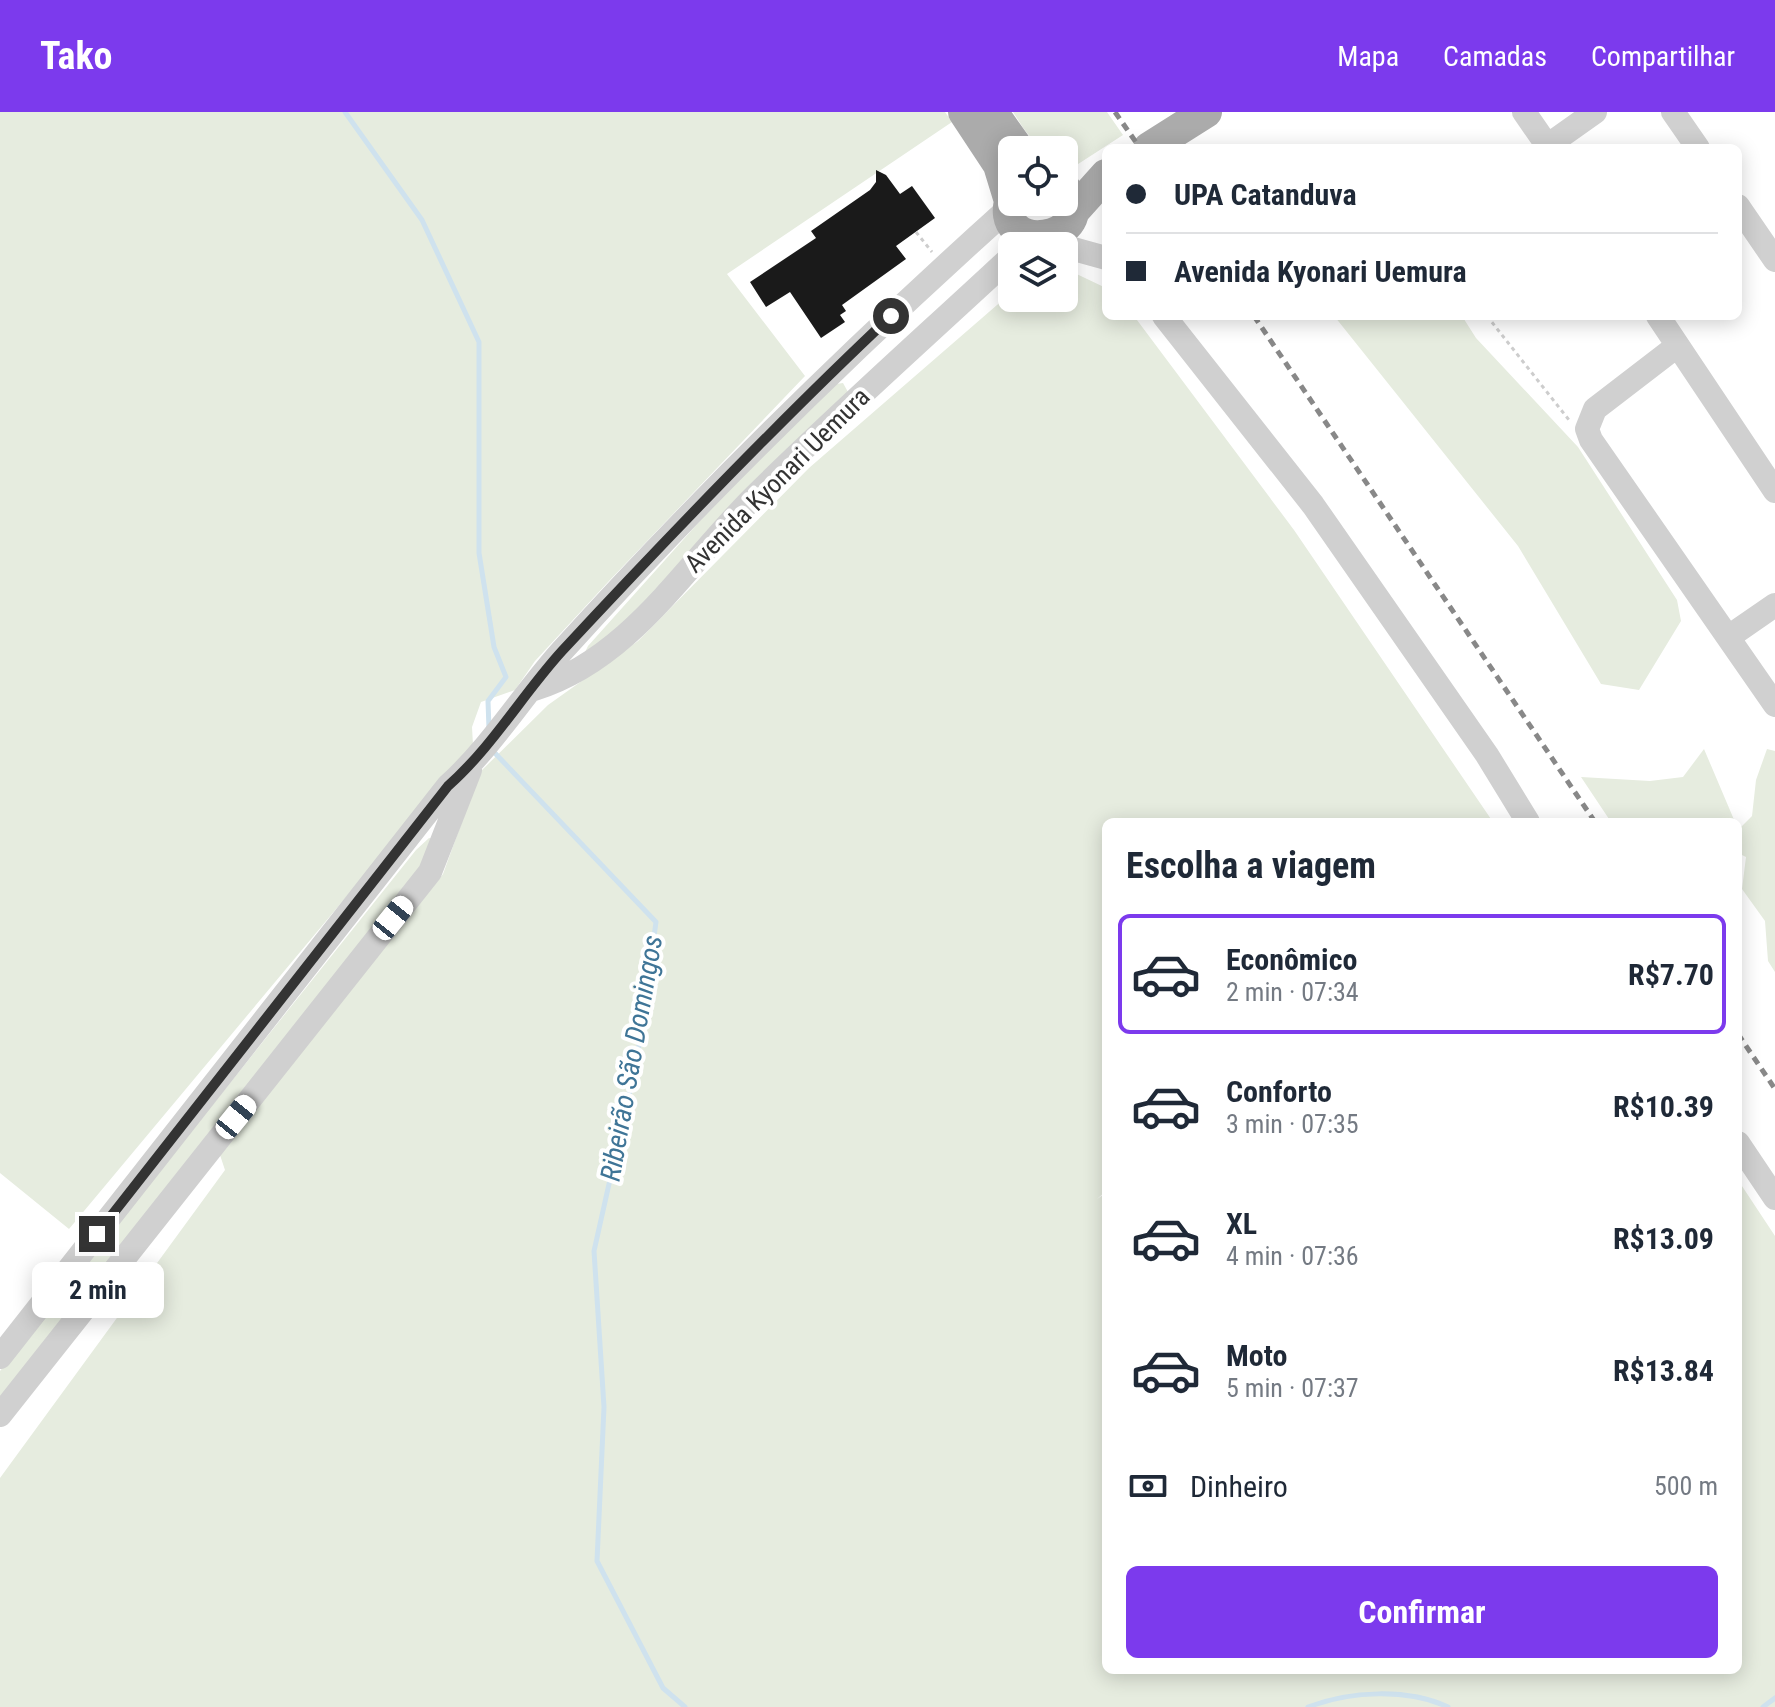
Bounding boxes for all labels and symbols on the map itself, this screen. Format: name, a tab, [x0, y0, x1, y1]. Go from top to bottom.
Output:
route start	[873, 298, 909, 334]
street label: Avenida Kyonari Uemura	[679, 382, 875, 578]
car	[369, 892, 417, 944]
water label: Ribeirão São Domingos	[594, 932, 669, 1184]
car	[212, 1091, 260, 1143]
route end	[79, 1216, 115, 1252]
callout: 2 min	[31, 1262, 163, 1318]

